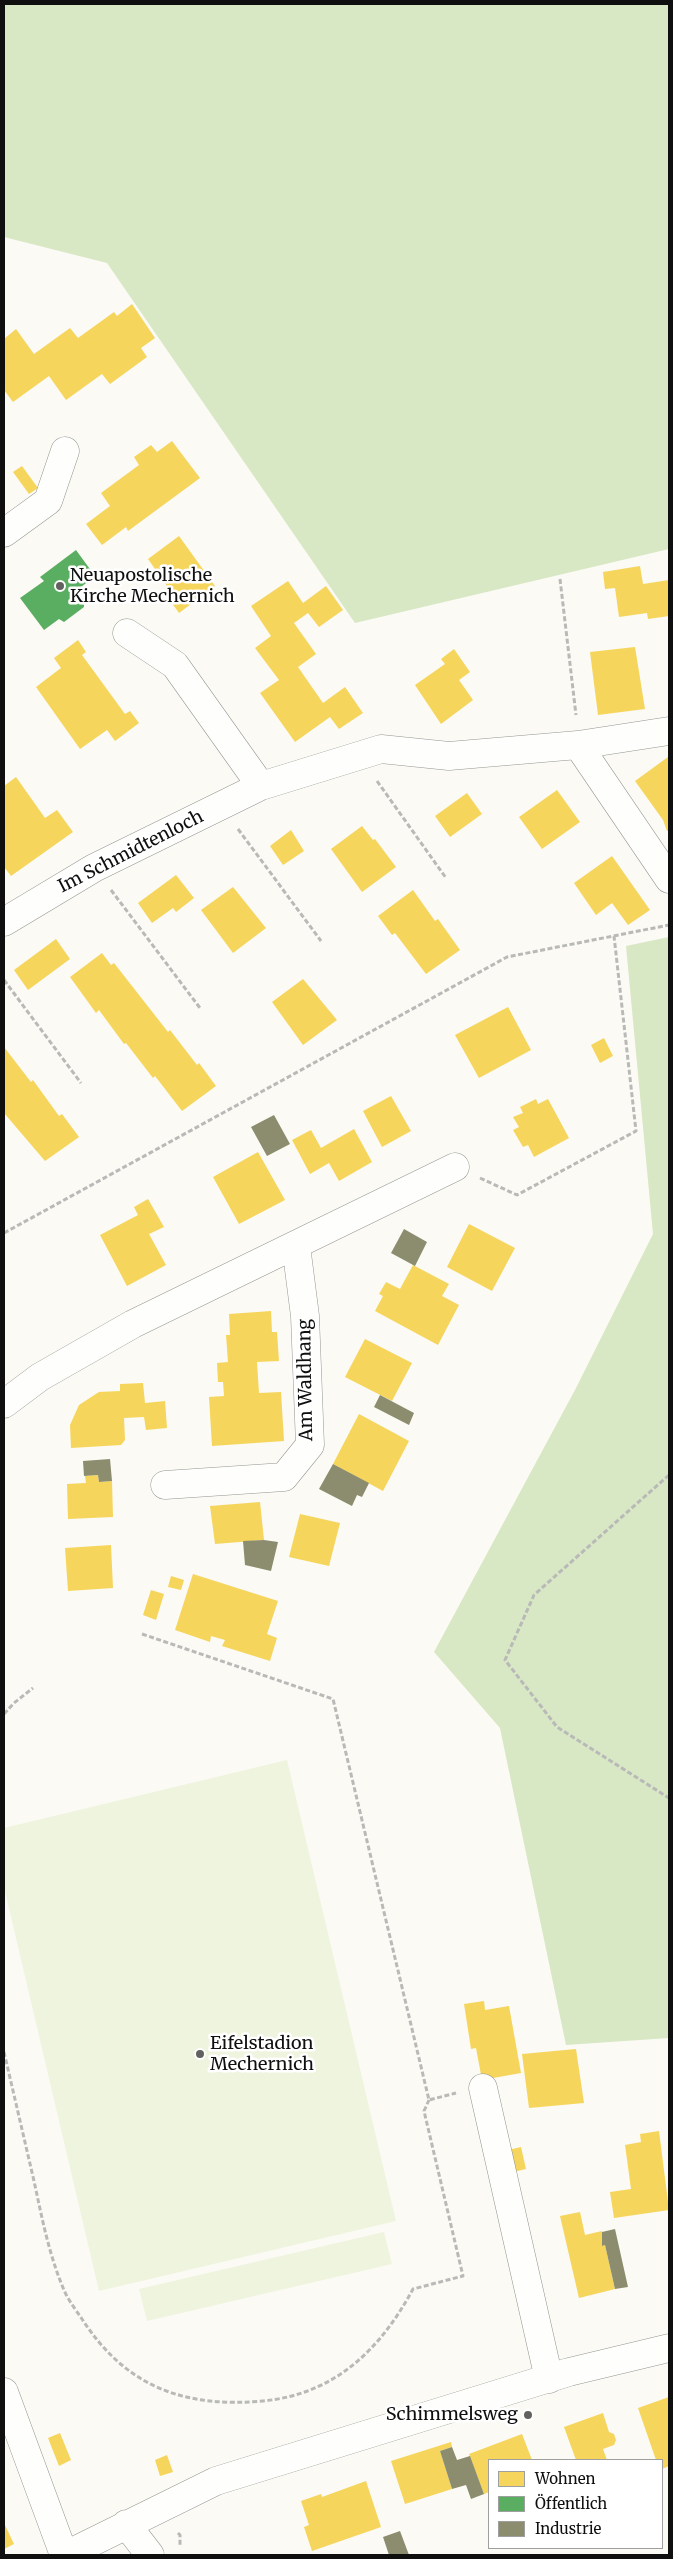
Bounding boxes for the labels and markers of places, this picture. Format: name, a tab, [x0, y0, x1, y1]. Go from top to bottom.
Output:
place label: Neuapostolische Kirche Mechernich	[70, 565, 235, 608]
marker: Neuapostolische Kirche Mechernich	[54, 580, 66, 592]
place label: Eifelstadion Mechernich	[210, 2033, 314, 2076]
marker: Eifelstadion Mechernich	[194, 2048, 206, 2060]
place label: Schimmelsweg	[386, 2404, 518, 2426]
marker: Schimmelsweg	[522, 2409, 534, 2421]

